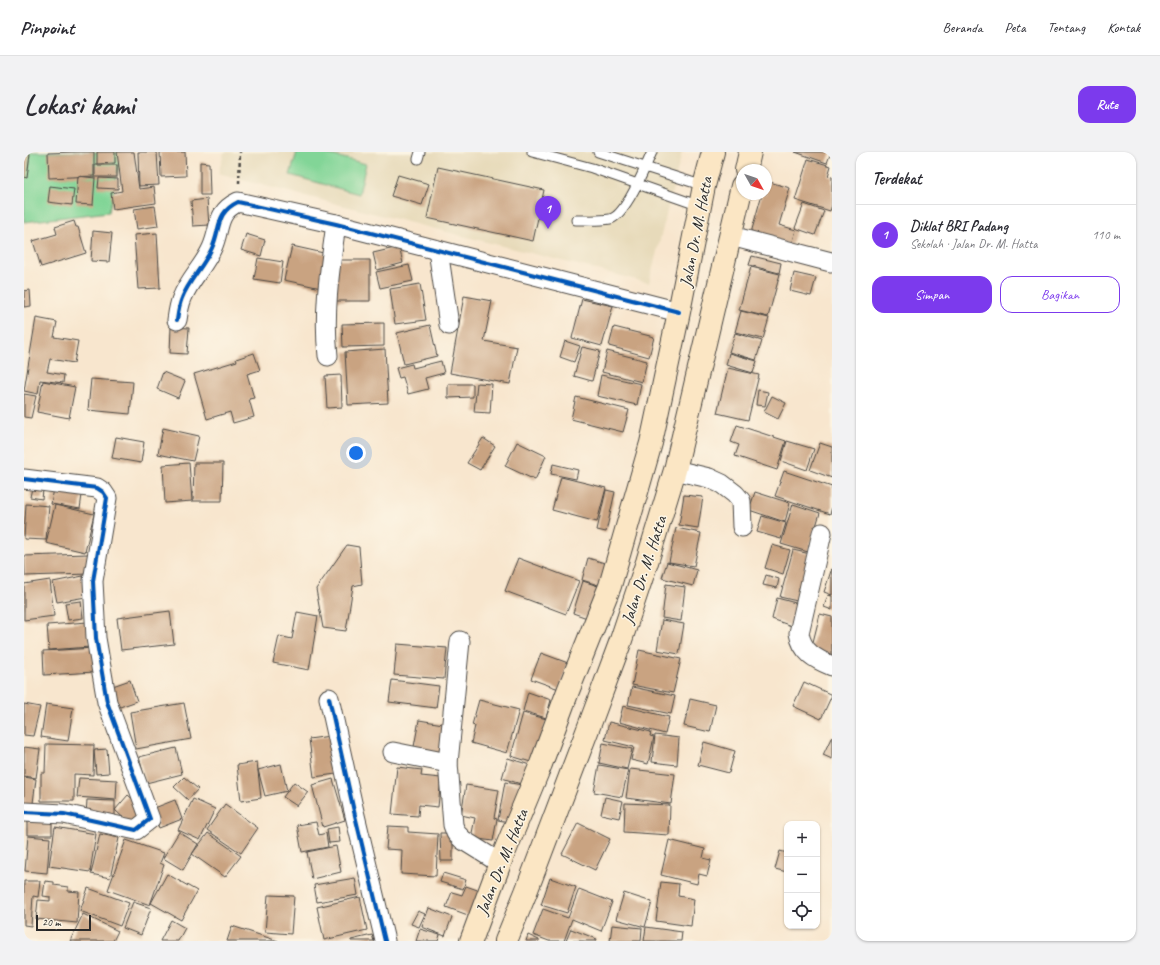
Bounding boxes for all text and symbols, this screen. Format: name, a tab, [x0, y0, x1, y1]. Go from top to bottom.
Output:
text: Pinpoint	[20, 16, 74, 40]
text: Beranda	[943, 19, 983, 36]
text: Peta	[1005, 19, 1026, 36]
text: Tentang	[1048, 19, 1085, 36]
text: Kontak	[1107, 19, 1140, 36]
button: Rute	[1078, 86, 1136, 123]
text: Lokasi kami	[24, 87, 134, 122]
north arrow	[736, 164, 772, 200]
text: Terdekat	[872, 168, 922, 189]
street label: Jalan Dr. M. Hatta	[675, 174, 717, 290]
pin: 1	[535, 196, 561, 229]
text: Diklat BRI Padang	[910, 217, 1008, 236]
text: 1	[882, 227, 888, 243]
text: 110 m	[1092, 227, 1120, 243]
text: Sekolah · Jalan Dr. M. Hatta	[910, 236, 1038, 252]
button: Simpan	[872, 276, 992, 313]
button: Bagikan	[1000, 276, 1120, 313]
your location	[346, 443, 366, 463]
street label: Jalan Dr. M. Hatta	[616, 512, 672, 628]
street label: Jalan Dr. M. Hatta	[471, 805, 533, 919]
map controls	[784, 821, 820, 929]
button: +	[784, 821, 820, 857]
button: −	[784, 857, 820, 893]
button: locate	[784, 893, 820, 929]
scale bar	[36, 913, 91, 932]
text: 20 m	[42, 915, 61, 929]

